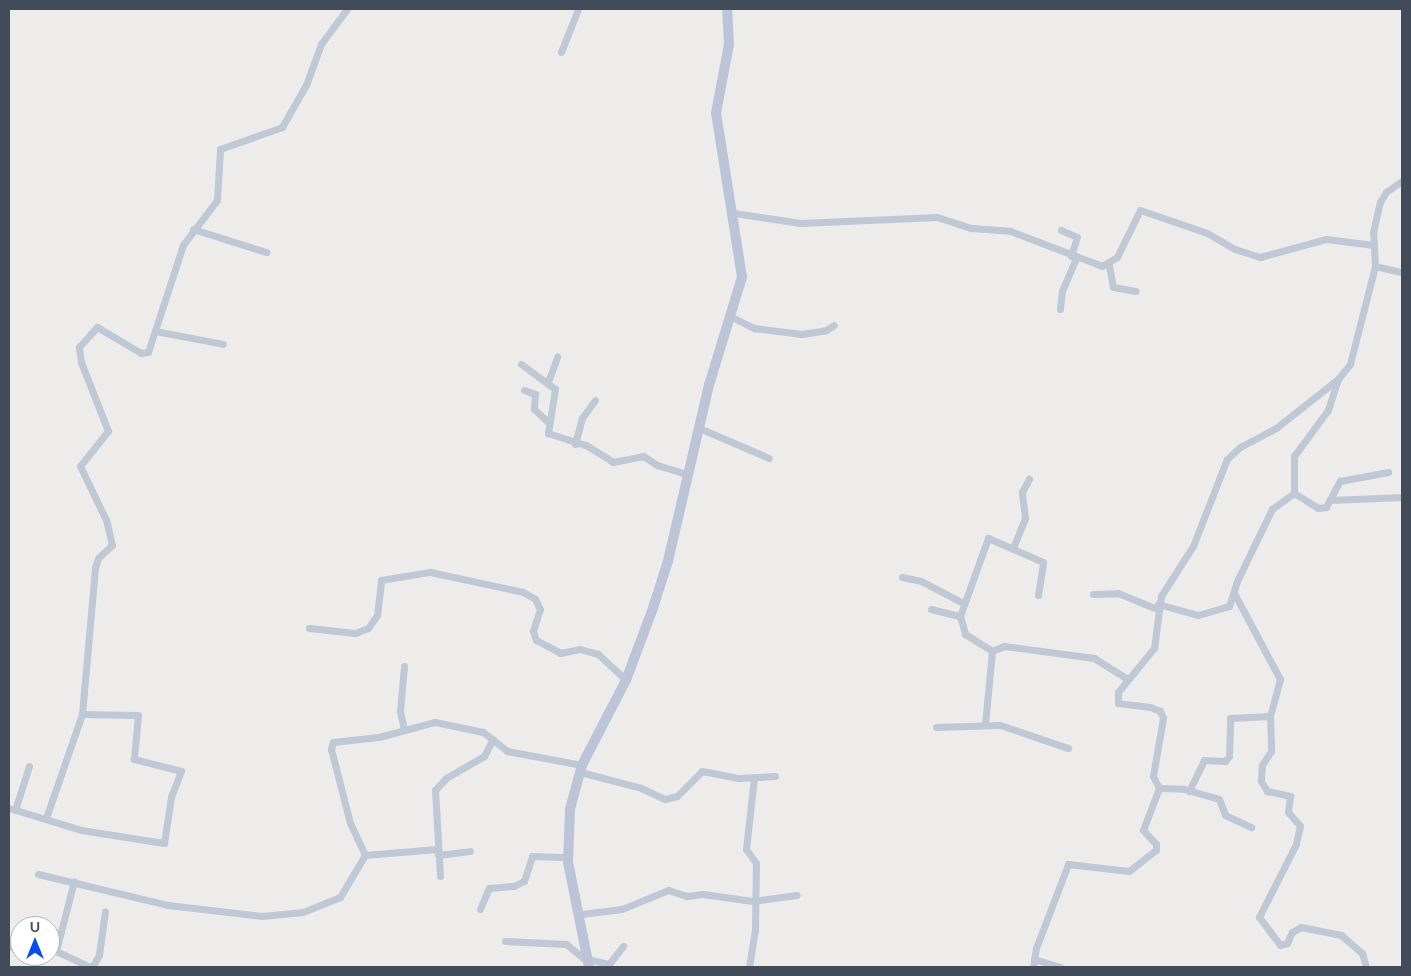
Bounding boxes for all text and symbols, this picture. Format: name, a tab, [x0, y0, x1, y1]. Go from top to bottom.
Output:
north arrow	[10, 916, 60, 966]
text: U	[30, 918, 40, 935]

